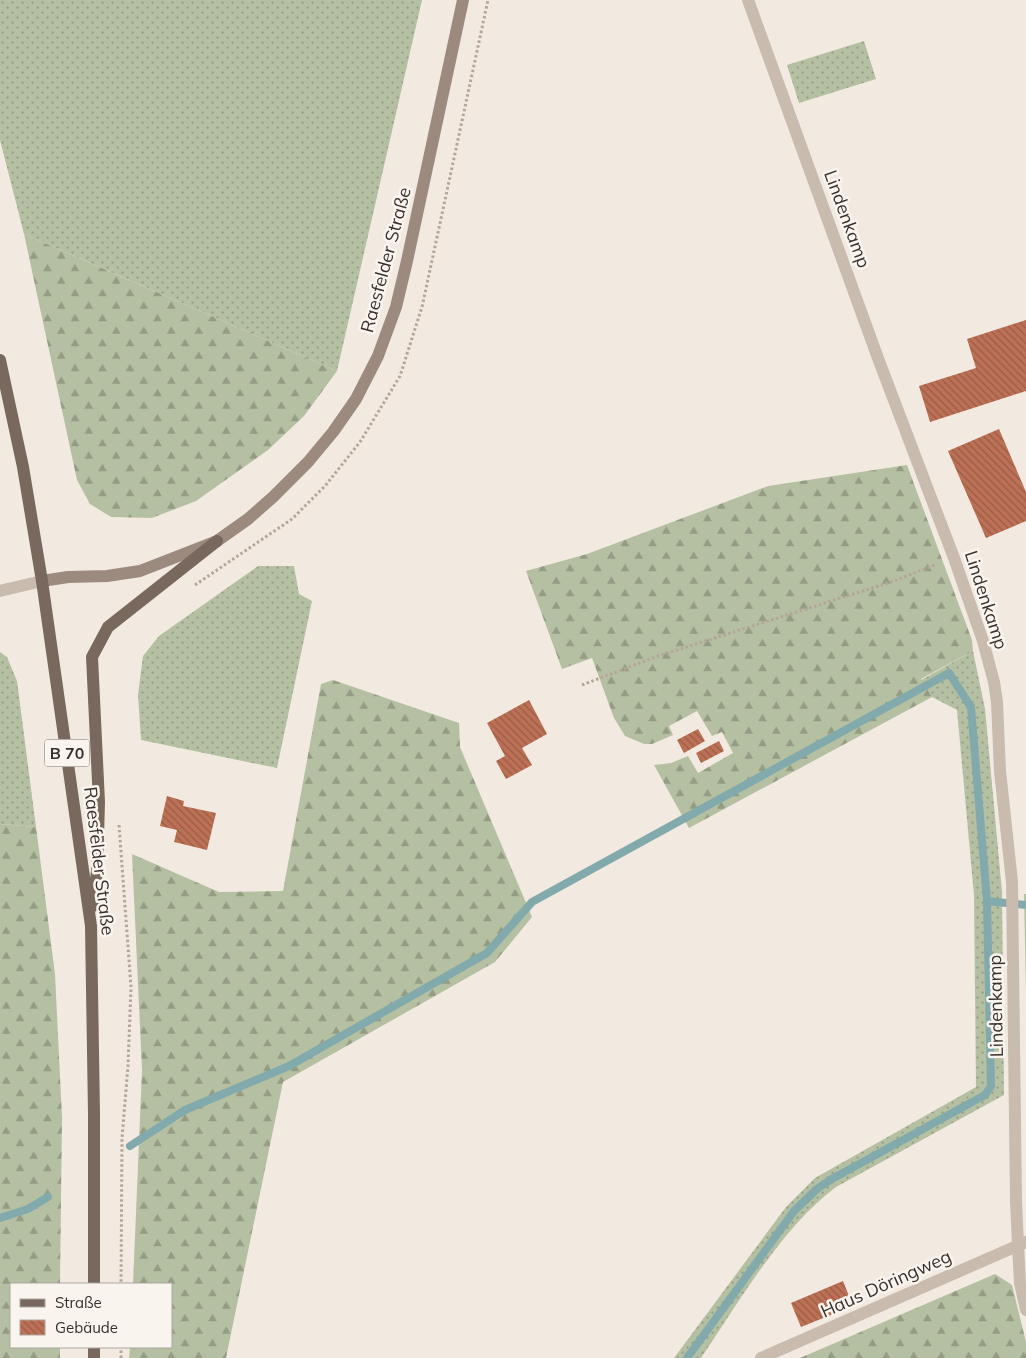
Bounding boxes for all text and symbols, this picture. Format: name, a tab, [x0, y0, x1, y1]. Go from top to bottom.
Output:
street label: Lindenkamp	[819, 167, 876, 271]
street label: Raesfelder Straße	[355, 185, 416, 335]
street label: Lindenkamp	[960, 548, 1013, 652]
road number: B 70	[44, 740, 90, 766]
street label: Raesfelder Straße	[79, 785, 120, 937]
street label: Lindenkamp	[983, 955, 1008, 1057]
street label: Haus Döringweg	[817, 1244, 955, 1323]
legend	[10, 1283, 172, 1348]
text: Straße	[55, 1293, 102, 1312]
text: Gebäude	[55, 1318, 118, 1337]

